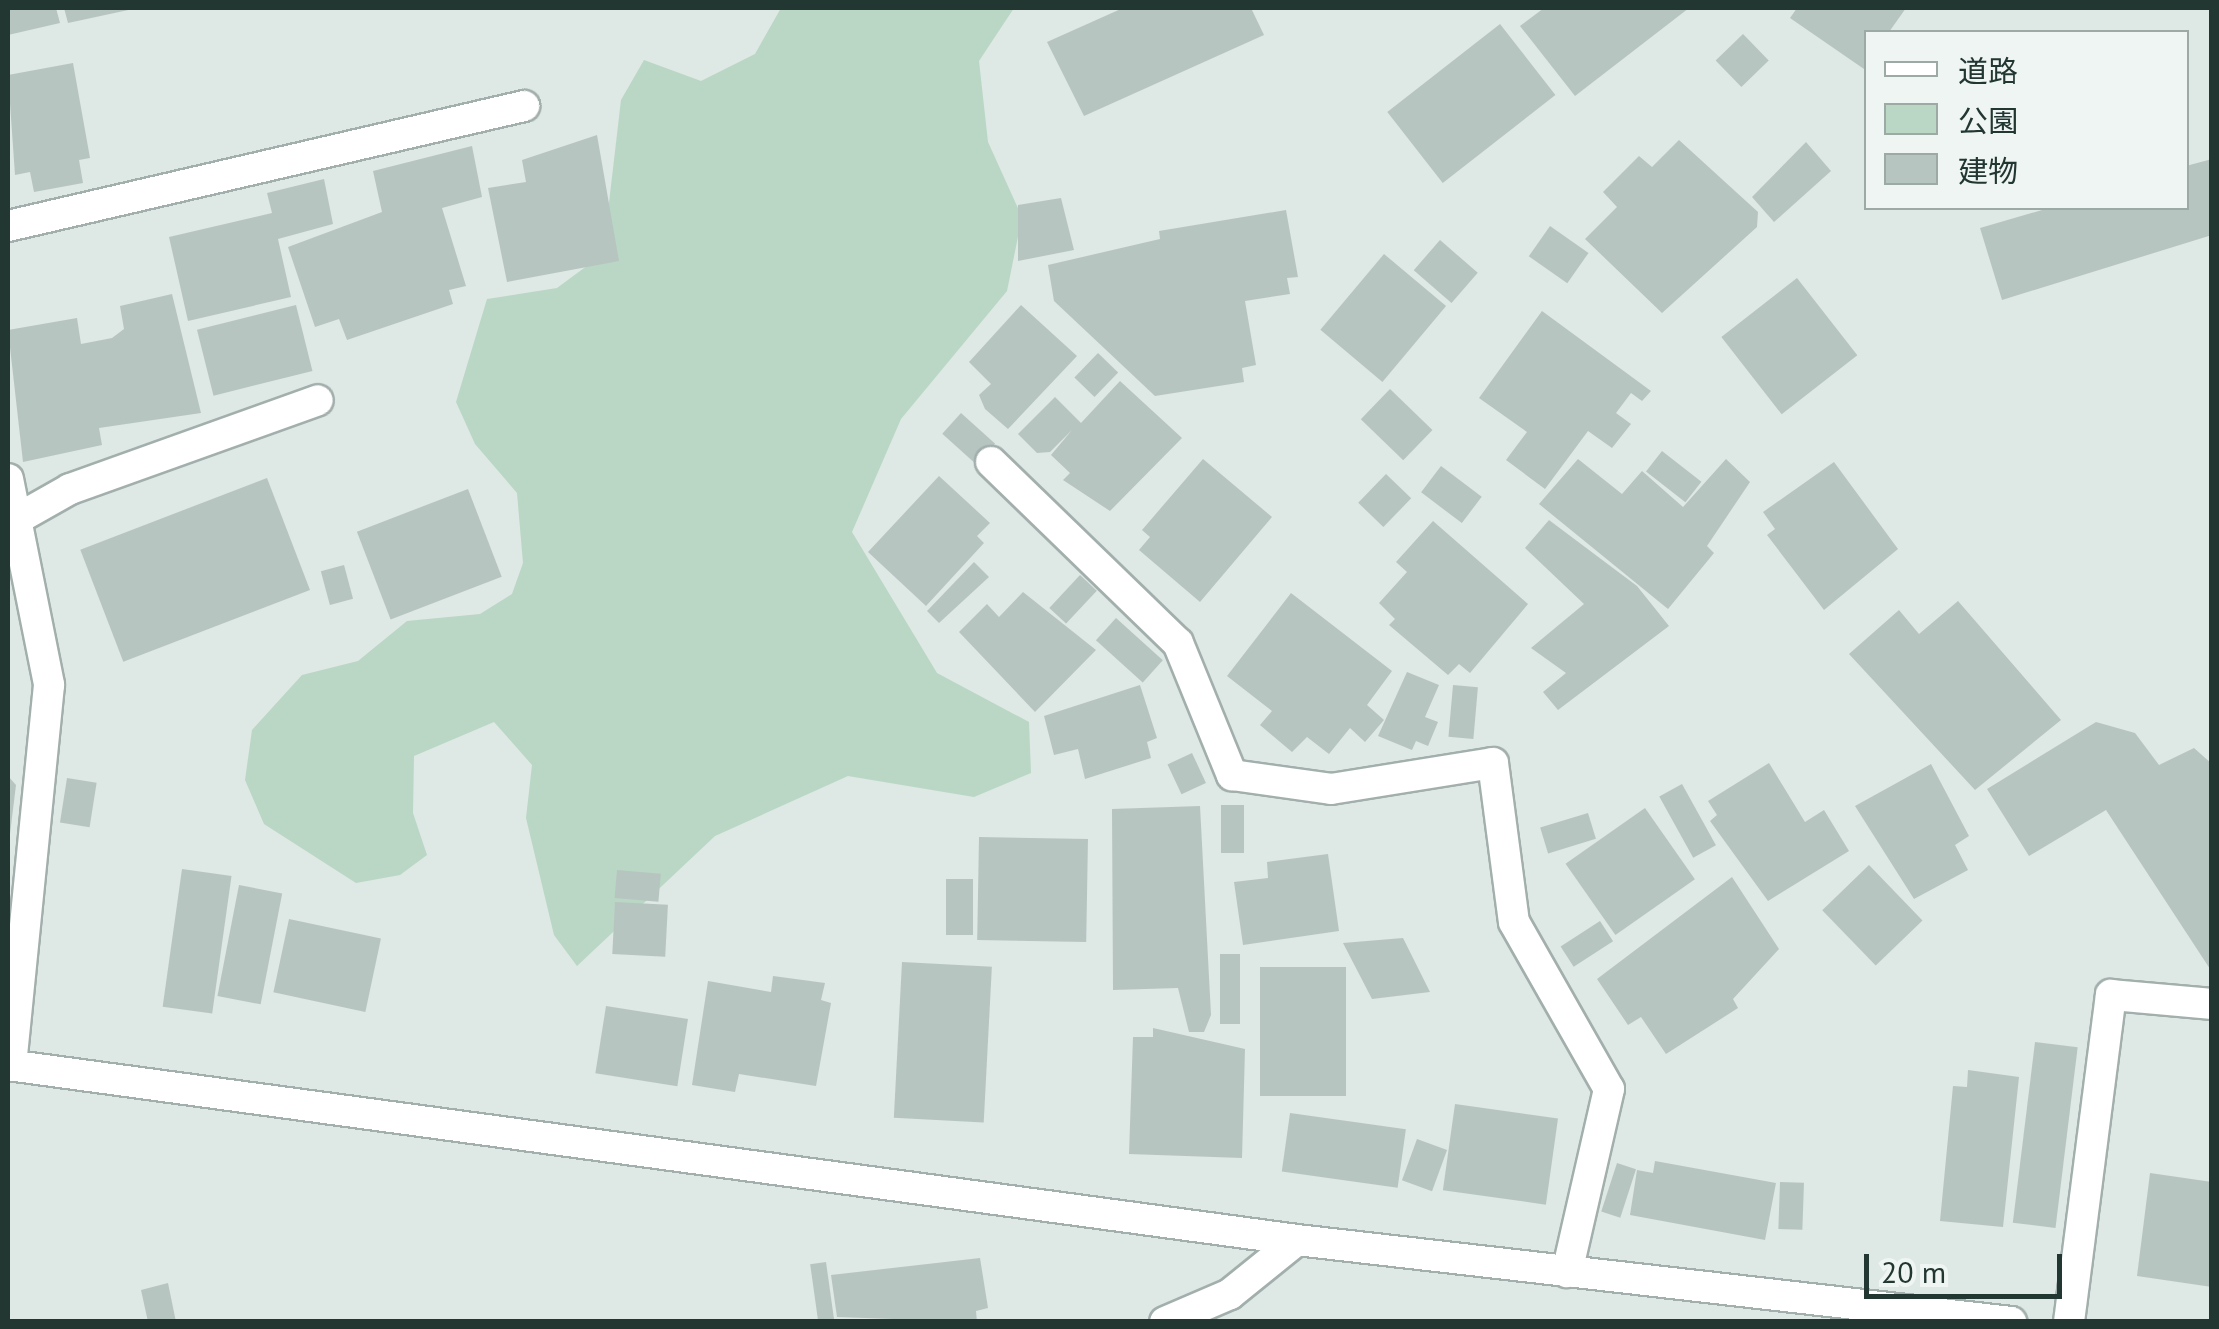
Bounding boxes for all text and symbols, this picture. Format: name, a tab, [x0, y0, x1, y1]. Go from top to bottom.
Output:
legend	[1864, 30, 2189, 210]
text: 道路	[1958, 51, 2018, 90]
text: 公園	[1958, 101, 2018, 140]
text: 建物	[1958, 151, 2018, 190]
scale bar	[1869, 1234, 2066, 1296]
text: 20 m	[1881, 1252, 1946, 1291]

